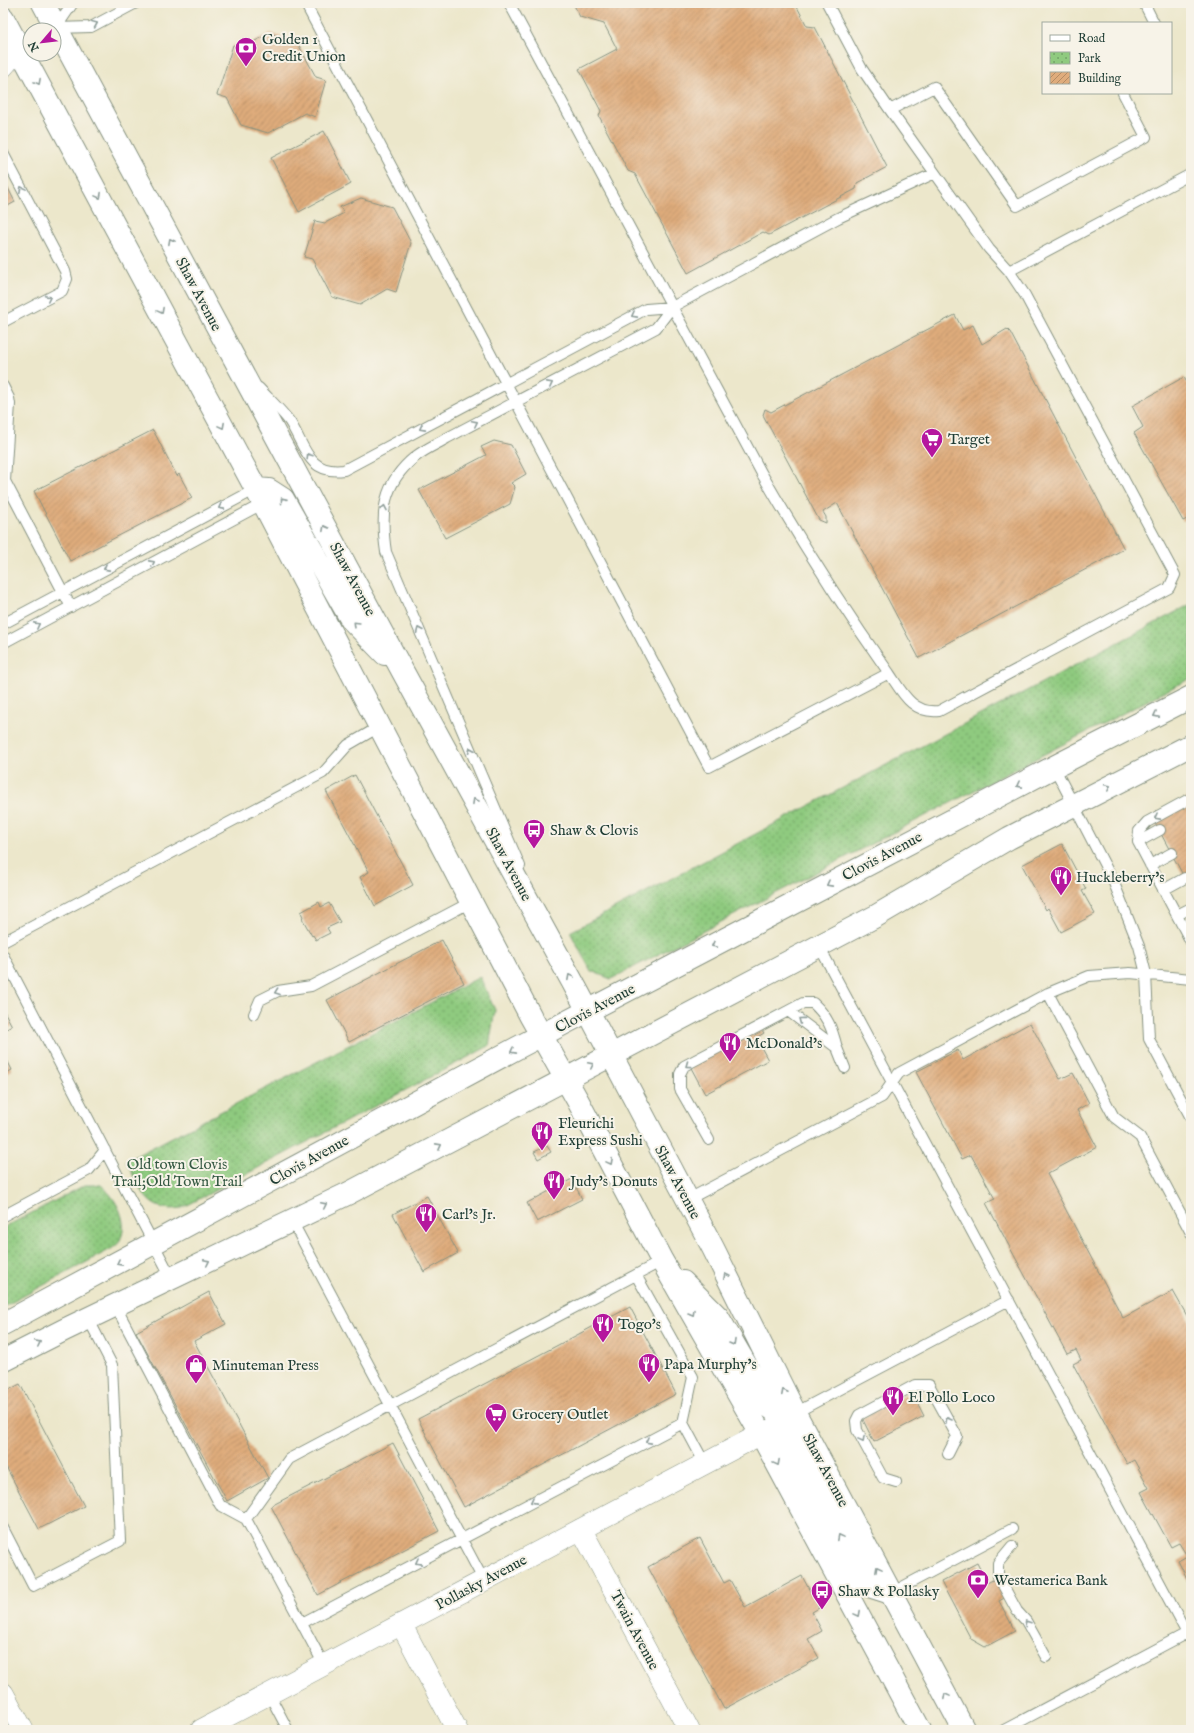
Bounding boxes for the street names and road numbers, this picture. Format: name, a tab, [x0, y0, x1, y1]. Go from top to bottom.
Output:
street label: Shaw Avenue	[171, 254, 226, 335]
street label: Shaw Avenue	[325, 539, 380, 620]
street label: Shaw Avenue	[481, 824, 536, 905]
street label: Clovis Avenue	[839, 827, 926, 885]
street label: Clovis Avenue	[552, 979, 639, 1037]
street label: Clovis Avenue	[266, 1131, 352, 1190]
street label: Shaw Avenue	[650, 1142, 705, 1223]
street label: Shaw Avenue	[798, 1430, 853, 1511]
street label: Pollasky Avenue	[432, 1550, 530, 1615]
street label: Twain Avenue	[606, 1587, 663, 1673]

